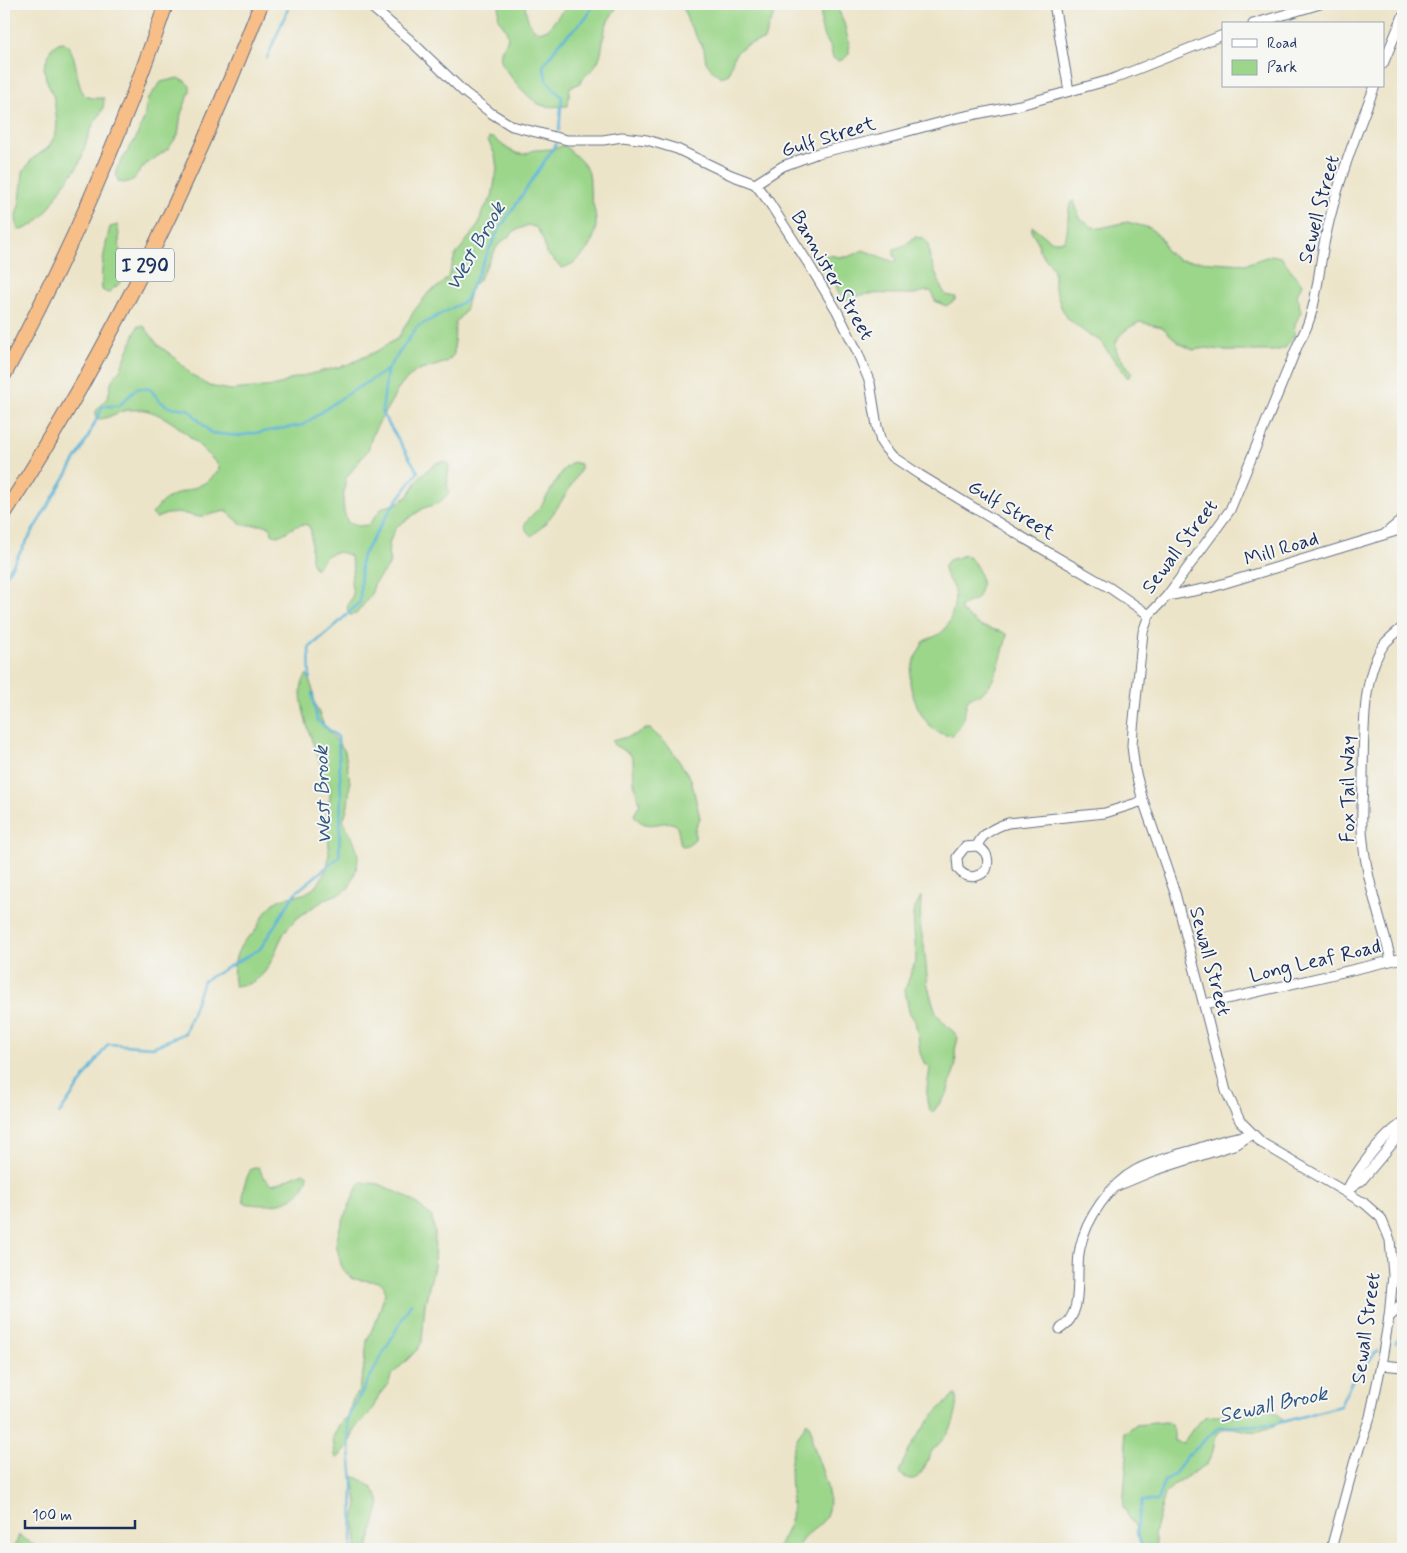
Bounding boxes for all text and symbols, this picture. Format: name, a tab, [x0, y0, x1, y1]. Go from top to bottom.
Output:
legend	[1222, 22, 1384, 88]
text: Road	[1267, 34, 1297, 54]
text: Park	[1267, 58, 1297, 78]
street label: Gulf Street	[778, 110, 879, 165]
street label: Sewell Street	[1292, 152, 1347, 267]
water label: West Brook	[439, 196, 513, 296]
street label: Bannister Street	[784, 206, 880, 345]
road number: I 290	[116, 248, 174, 282]
street label: Gulf Street	[962, 474, 1060, 547]
street label: Sewall Street	[1136, 494, 1225, 600]
street label: Mill Road	[1241, 525, 1322, 574]
street label: Fox Tail Way	[1335, 736, 1362, 842]
water label: West Brook	[307, 744, 339, 845]
street label: Sewall Street	[1182, 904, 1237, 1019]
street label: Long Leaf Road	[1247, 933, 1384, 991]
street label: Sewall Street	[1345, 1271, 1388, 1386]
water label: Sewall Brook	[1216, 1380, 1331, 1430]
scale bar	[25, 1498, 135, 1530]
text: 100 m	[32, 1506, 72, 1526]

